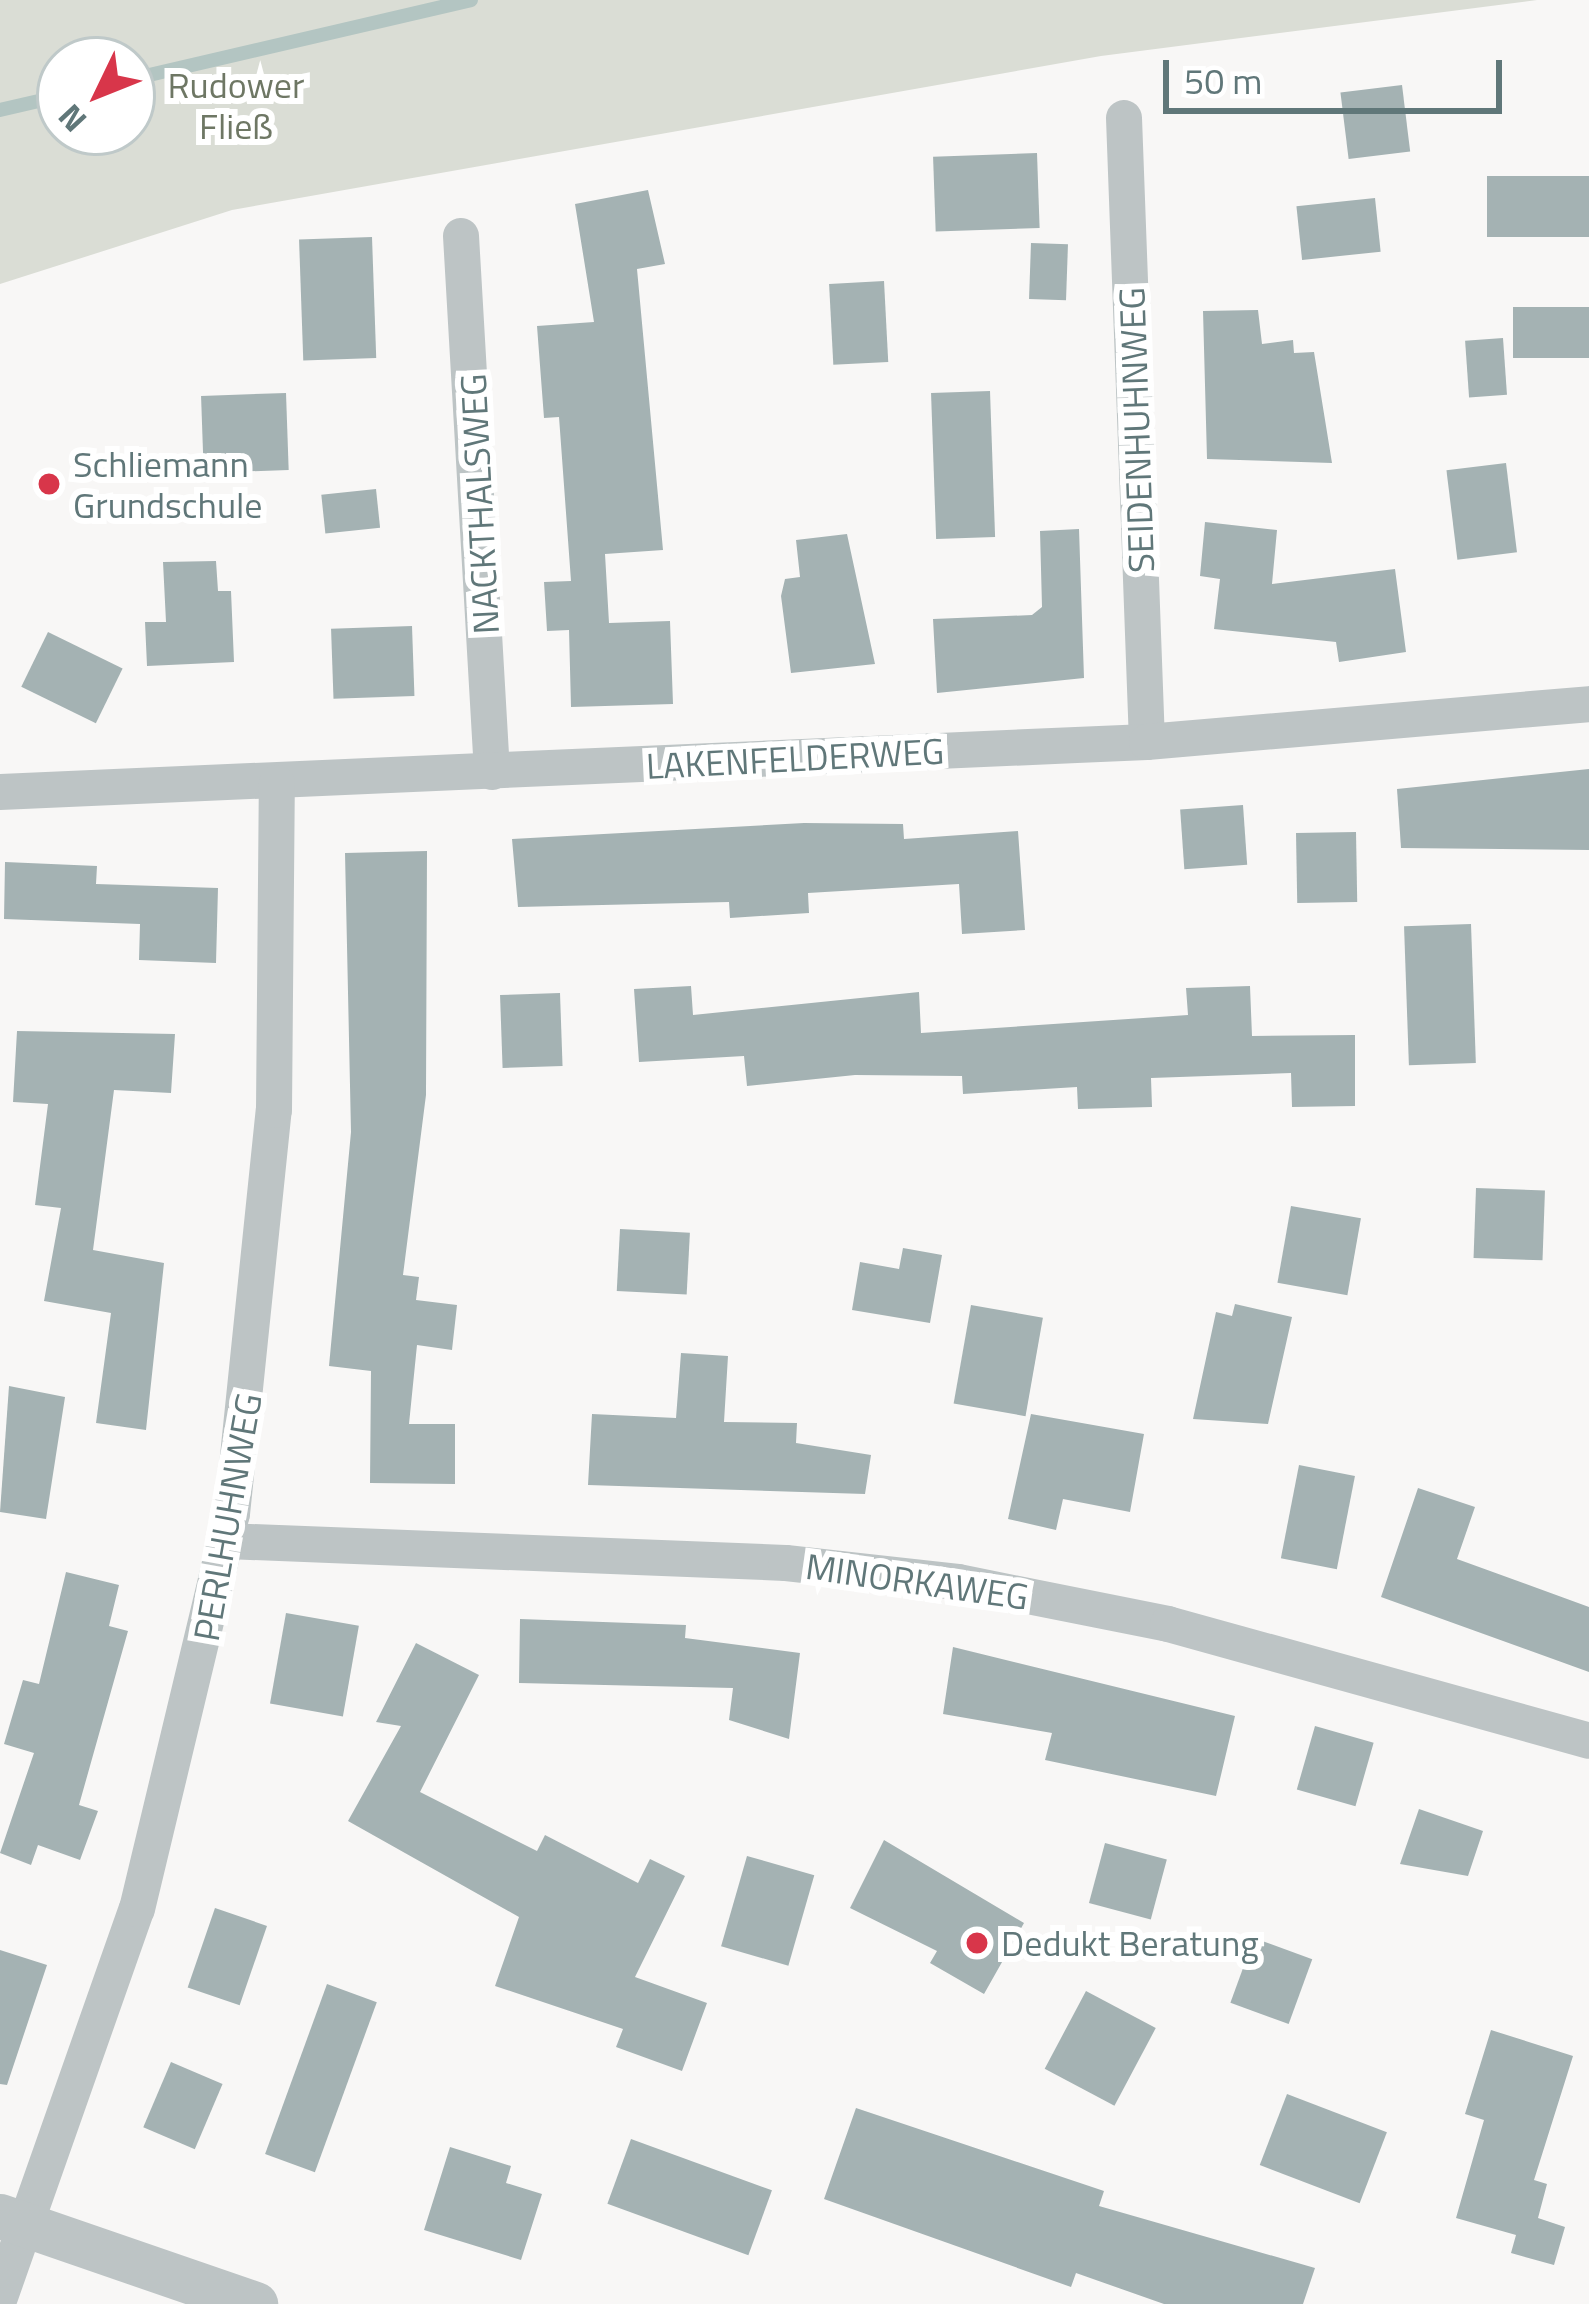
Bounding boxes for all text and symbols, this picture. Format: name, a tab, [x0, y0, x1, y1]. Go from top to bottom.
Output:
north arrow	[36, 36, 156, 156]
scale bar	[1169, 36, 1508, 110]
text: 50 m	[1184, 53, 1262, 108]
park label: Rudower Fließ	[168, 62, 304, 147]
text: N	[46, 93, 98, 144]
street label: SEIDENHUHNWEG	[1109, 287, 1163, 573]
street label: NACKTHALSWEG	[451, 373, 507, 635]
place label: Schliemann Grundschule	[73, 441, 263, 526]
marker: Schliemann Grundschule	[36, 471, 62, 497]
street label: LAKENFELDERWEG	[645, 729, 945, 787]
street label: PERLHUHNWEG	[184, 1390, 270, 1644]
street label: MINORKAWEG	[803, 1544, 1031, 1618]
place label: Dedukt Beratung	[1001, 1921, 1259, 1965]
marker: Dedukt Beratung	[964, 1930, 990, 1956]

